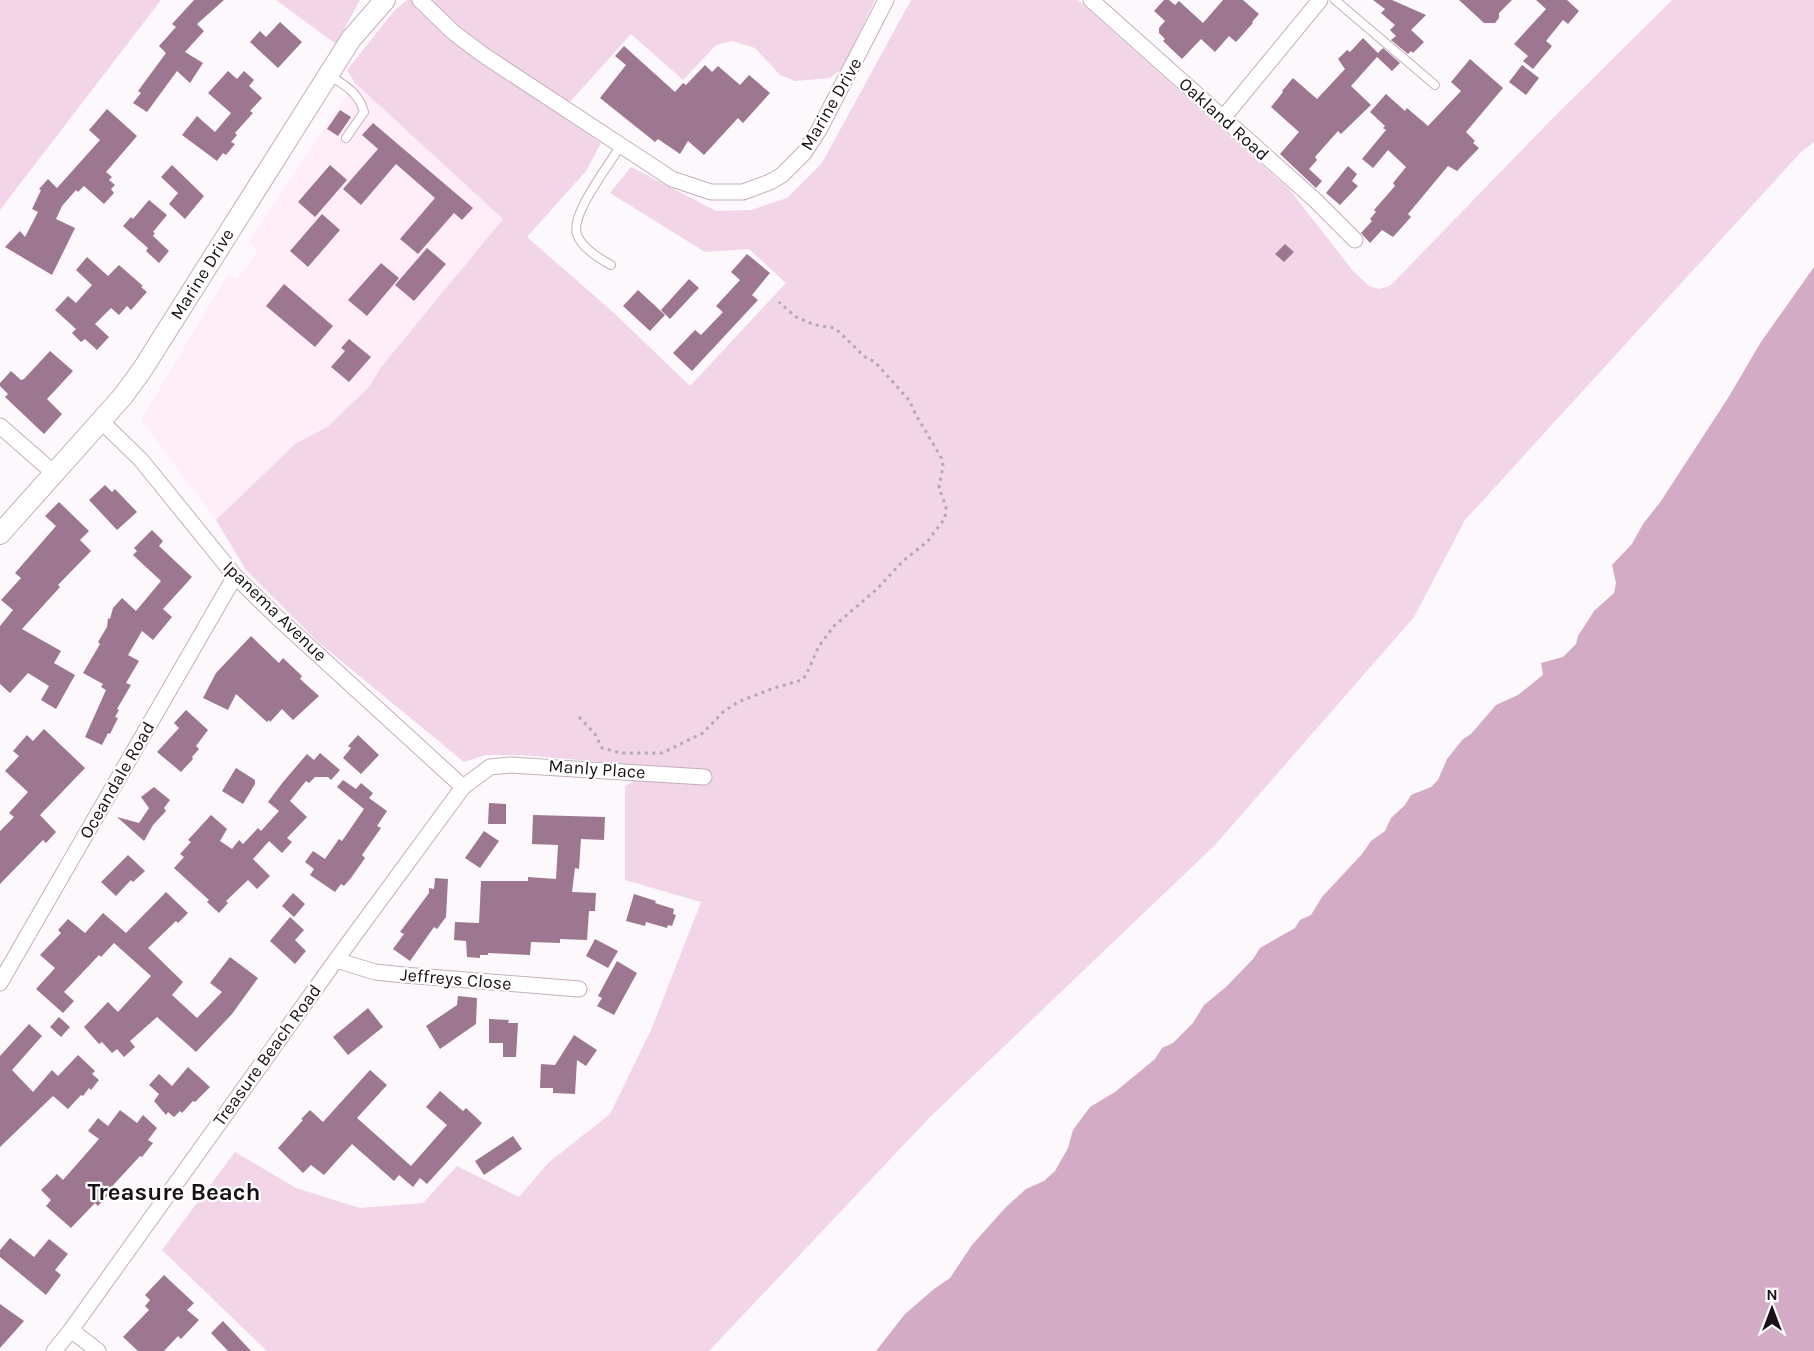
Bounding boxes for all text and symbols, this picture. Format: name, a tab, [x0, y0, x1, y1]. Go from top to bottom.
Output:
street label: Marine Drive	[796, 54, 866, 154]
street label: Oakland Road	[1174, 73, 1274, 165]
street label: Marine Drive	[165, 224, 239, 324]
street label: Ipanema Avenue	[218, 556, 332, 666]
street label: Oceandale Road	[75, 718, 159, 842]
street label: Manly Place	[548, 755, 646, 783]
street label: Jeffreys Close	[400, 963, 512, 995]
street label: Treasure Beach Road	[208, 980, 326, 1130]
district label: Treasure Beach	[88, 1178, 260, 1206]
north arrow	[1742, 1279, 1802, 1339]
text: N	[1766, 1285, 1778, 1304]

